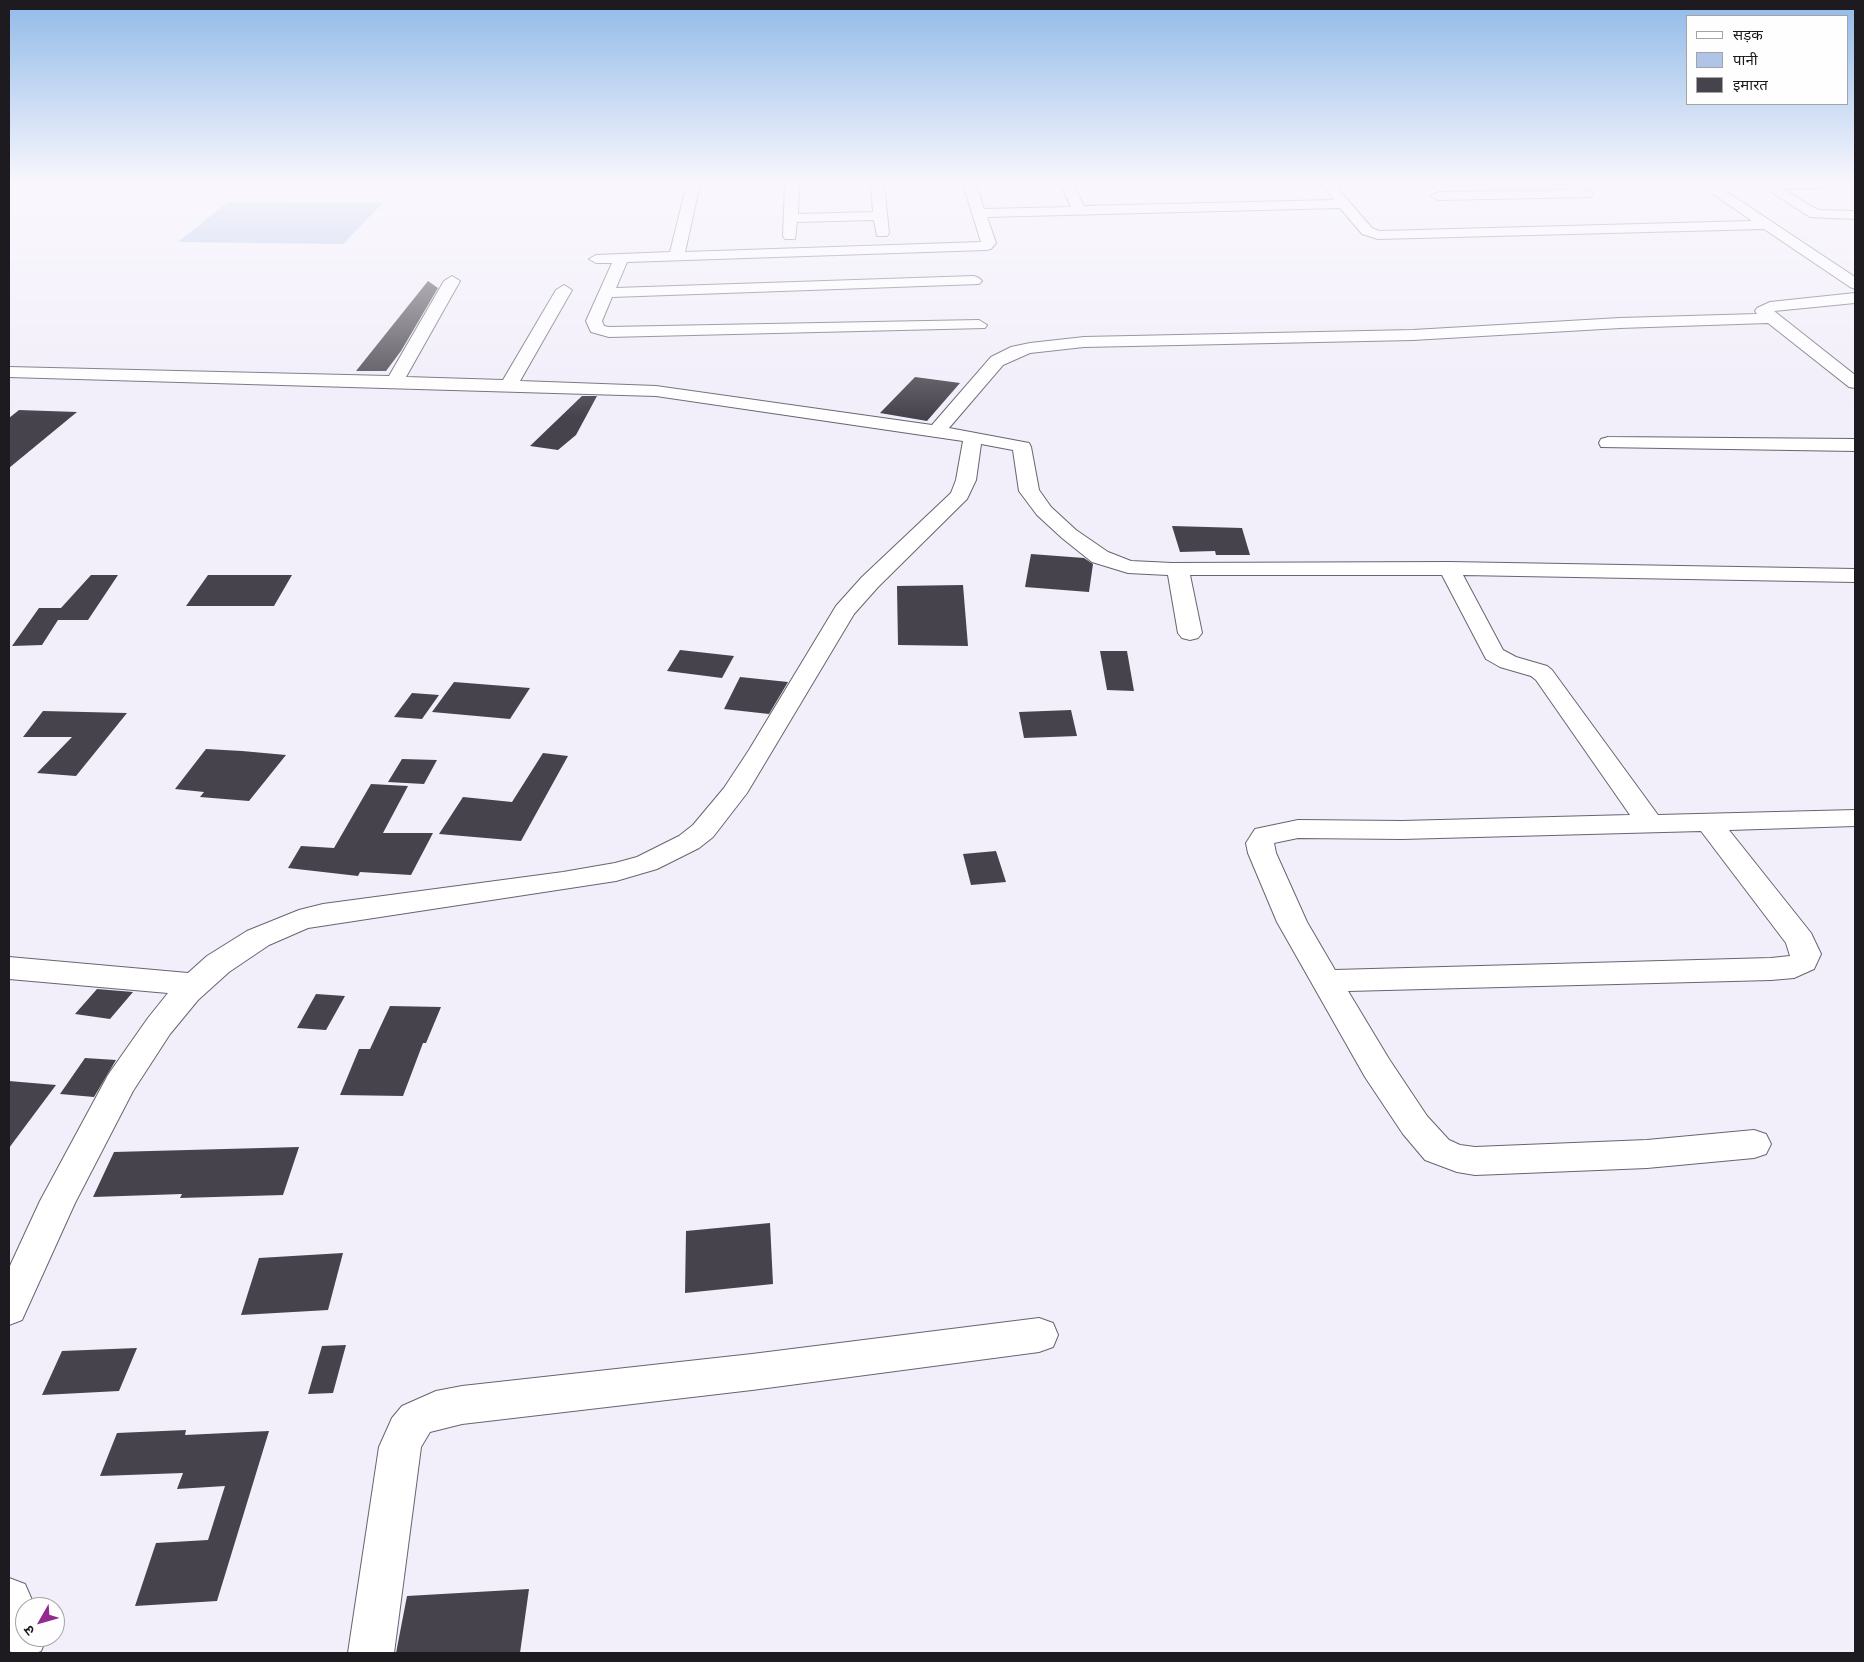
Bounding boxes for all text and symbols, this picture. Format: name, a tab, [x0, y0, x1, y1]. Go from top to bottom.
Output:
legend	[1686, 15, 1849, 105]
text: सड़क	[1733, 23, 1763, 46]
text: पानी	[1733, 48, 1758, 71]
text: इमारत	[1733, 73, 1768, 96]
north arrow	[15, 1597, 65, 1647]
text: उ	[18, 1621, 39, 1641]

